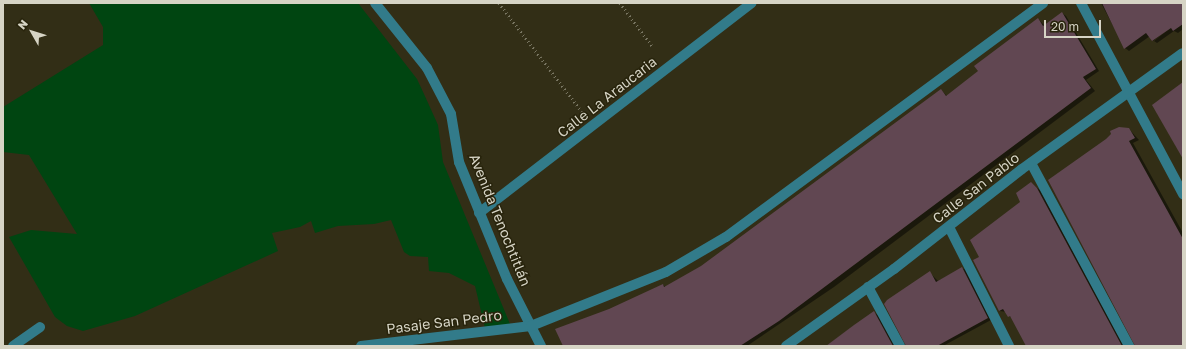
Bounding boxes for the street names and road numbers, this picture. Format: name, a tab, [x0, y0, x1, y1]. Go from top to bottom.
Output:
street label: Calle La Araucaria	[554, 53, 660, 141]
street label: Calle San Pablo	[929, 149, 1023, 227]
street label: Avenida Tenochtitlán	[466, 151, 534, 289]
street label: Pasaje San Pedro	[385, 307, 503, 337]

